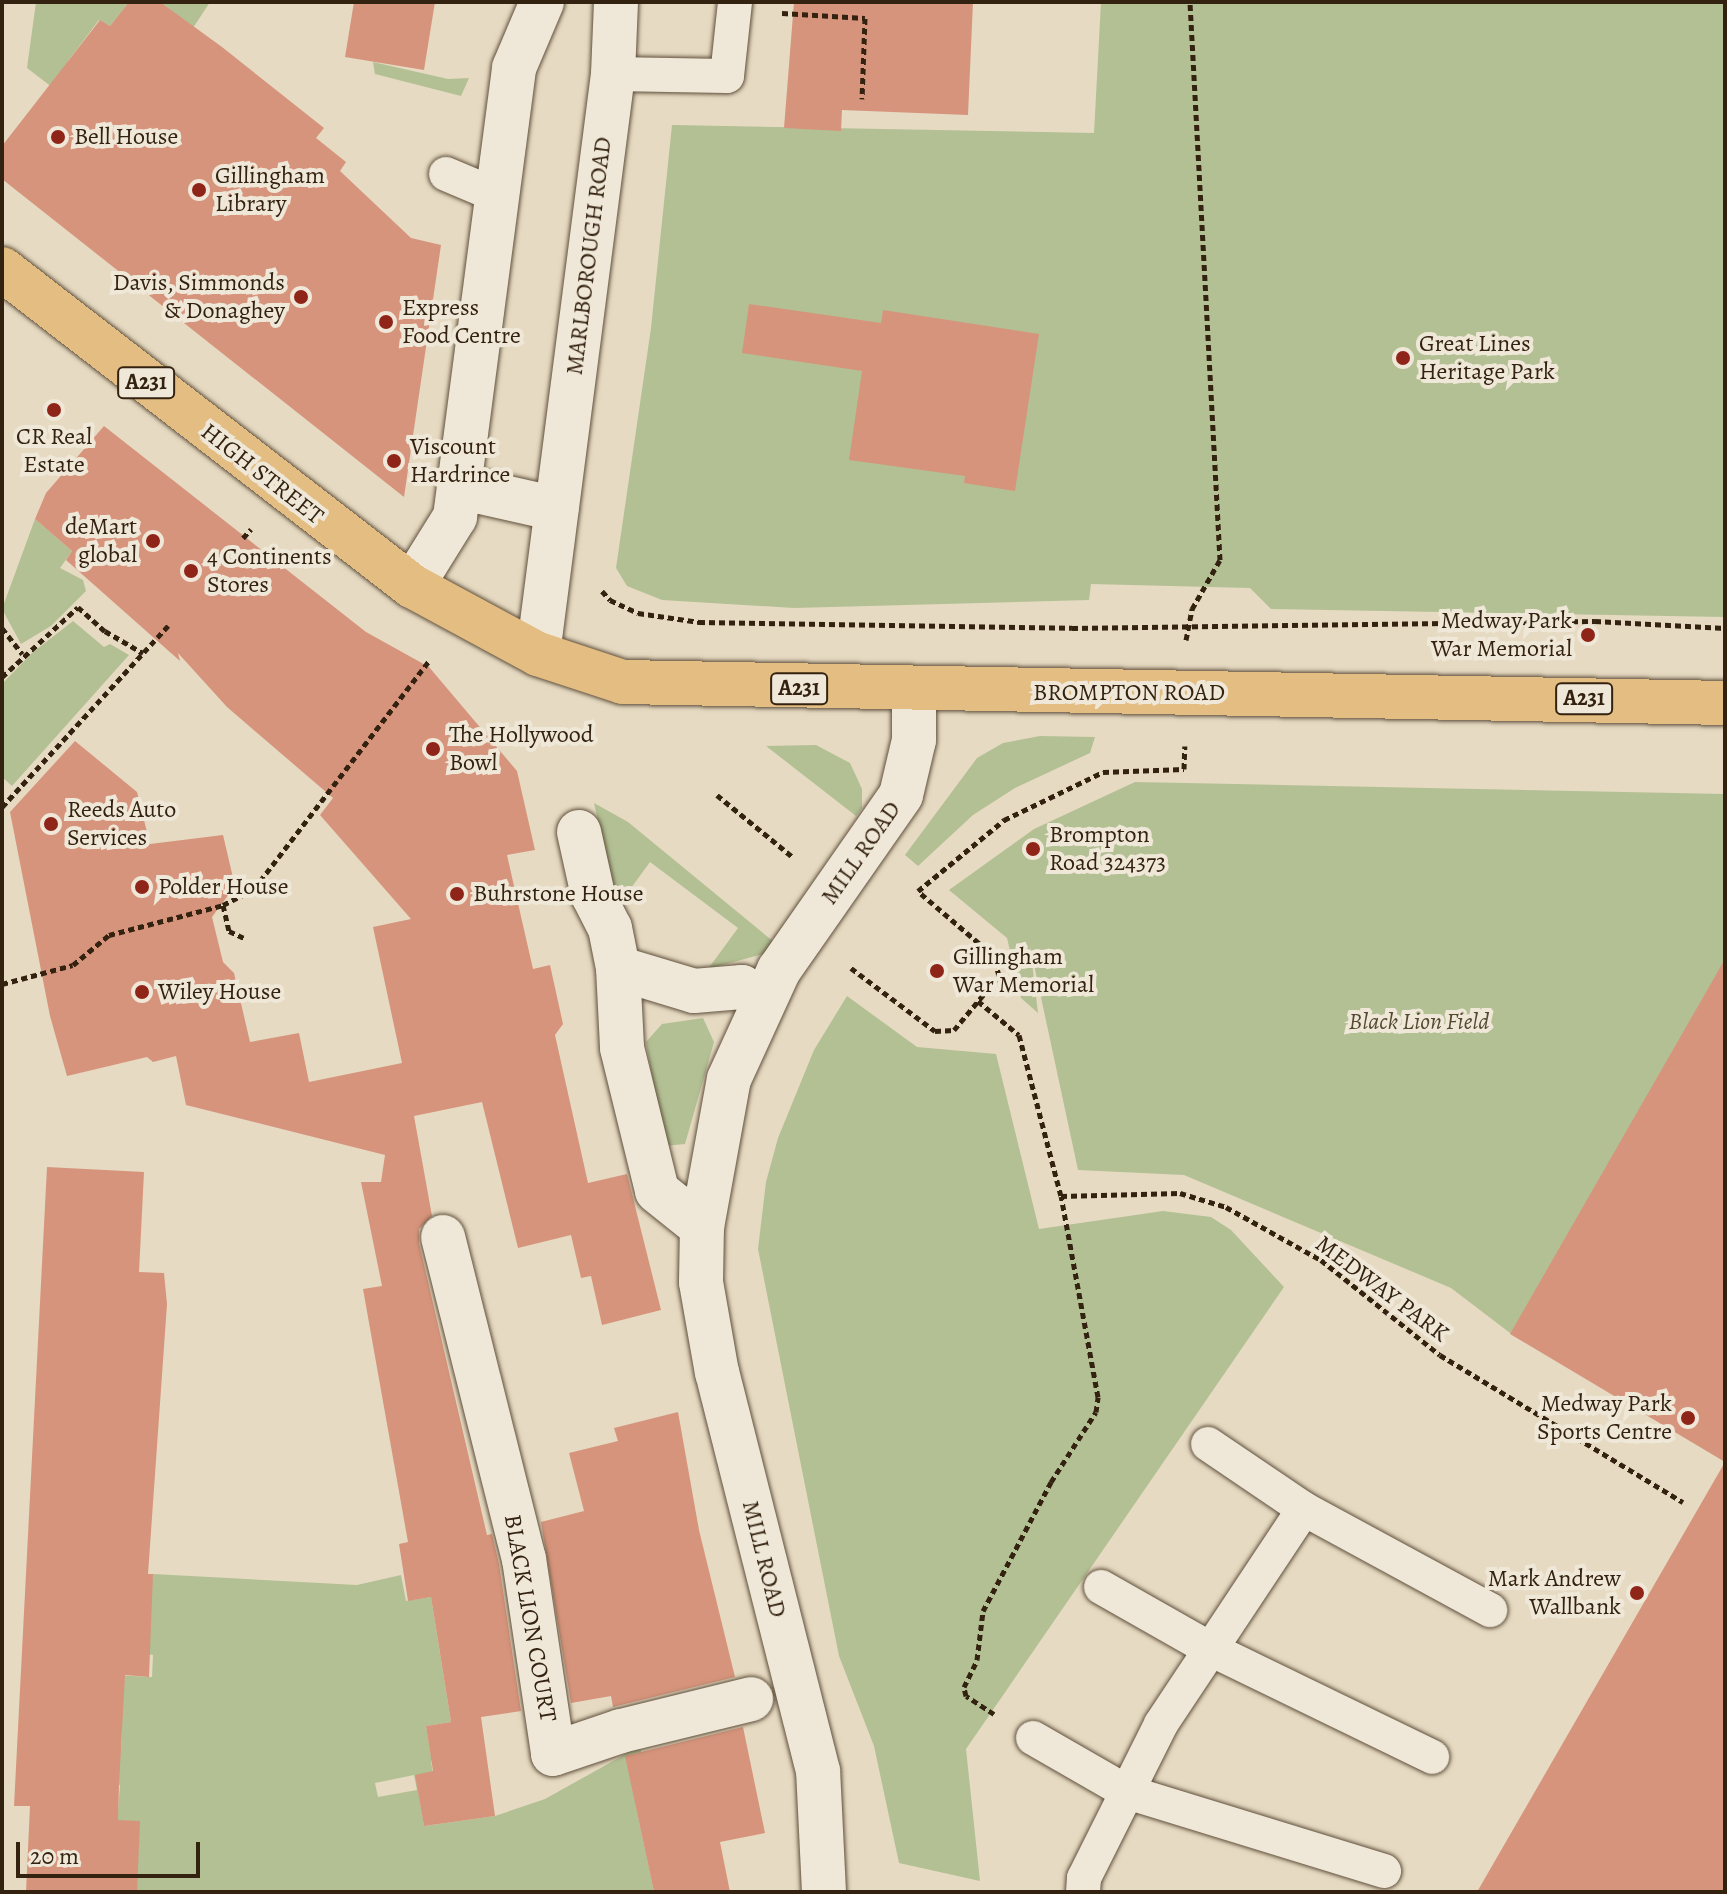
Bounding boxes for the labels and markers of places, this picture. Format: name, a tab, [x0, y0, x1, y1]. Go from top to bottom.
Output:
place label: Bell House	[74, 123, 178, 151]
marker: Bell House	[49, 128, 67, 146]
place label: Gillingham Library	[215, 162, 325, 218]
marker: Gillingham Library	[190, 181, 208, 199]
place label: Davis, Simmonds & Donaghey	[112, 269, 285, 325]
marker: Davis, Simmonds & Donaghey	[292, 288, 310, 306]
place label: Express Food Centre	[402, 294, 521, 350]
marker: Express Food Centre	[377, 313, 395, 331]
place label: Great Lines Heritage Park	[1419, 330, 1555, 386]
marker: Great Lines Heritage Park	[1394, 349, 1412, 367]
marker: CR Real Estate	[45, 401, 63, 419]
place label: CR Real Estate	[16, 423, 92, 479]
place label: Viscount Hardrince	[410, 433, 510, 489]
marker: Viscount Hardrince	[385, 452, 403, 470]
place label: deMart global	[65, 513, 137, 569]
marker: deMart global	[144, 532, 162, 550]
place label: 4 Continents Stores	[207, 543, 332, 599]
marker: 4 Continents Stores	[182, 562, 200, 580]
place label: Medway Park War Memorial	[1431, 607, 1572, 663]
marker: Medway Park War Memorial	[1579, 626, 1597, 644]
place label: The Hollywood Bowl	[449, 721, 594, 777]
marker: The Hollywood Bowl	[424, 740, 442, 758]
place label: Reeds Auto Services	[67, 796, 176, 852]
marker: Reeds Auto Services	[42, 815, 60, 833]
place label: Brompton Road 324373	[1049, 821, 1166, 877]
marker: Brompton Road 324373	[1024, 840, 1042, 858]
place label: Polder House	[158, 873, 288, 901]
marker: Polder House	[133, 878, 151, 896]
place label: Buhrstone House	[473, 880, 643, 908]
marker: Buhrstone House	[448, 885, 466, 903]
place label: Gillingham War Memorial	[953, 943, 1094, 999]
marker: Gillingham War Memorial	[928, 962, 946, 980]
place label: Wiley House	[158, 978, 281, 1006]
marker: Wiley House	[133, 983, 151, 1001]
place label: Medway Park Sports Centre	[1537, 1390, 1672, 1446]
marker: Medway Park Sports Centre	[1679, 1409, 1697, 1427]
place label: Mark Andrew Wallbank	[1488, 1565, 1621, 1621]
marker: Mark Andrew Wallbank	[1628, 1584, 1646, 1602]

